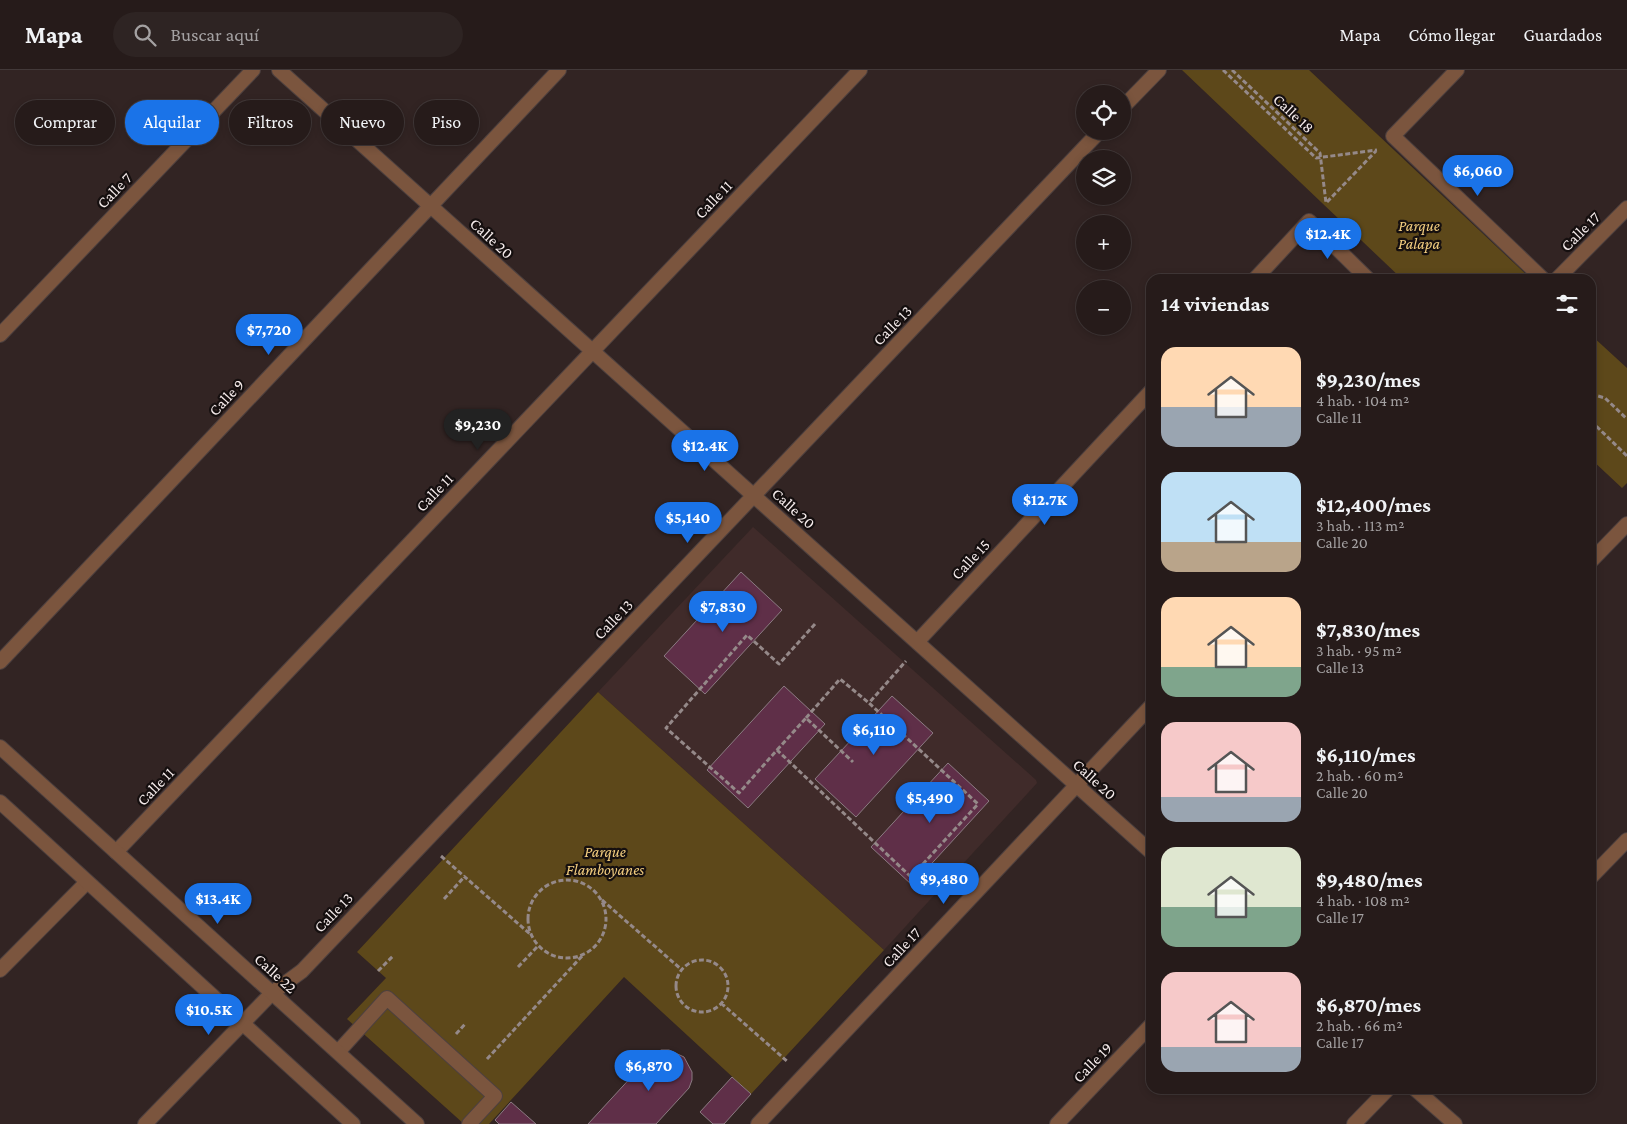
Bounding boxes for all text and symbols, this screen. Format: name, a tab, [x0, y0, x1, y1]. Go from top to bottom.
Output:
search box	[113, 12, 463, 57]
text: Mapa	[25, 21, 83, 48]
icon: search	[131, 21, 159, 49]
text: Buscar aquí	[171, 24, 259, 45]
text: Mapa	[1339, 25, 1380, 45]
text: Cómo llegar	[1408, 25, 1495, 45]
text: Guardados	[1523, 25, 1602, 45]
map controls	[1076, 85, 1131, 335]
button: locate	[1076, 85, 1131, 140]
street label: Calle 18	[1270, 90, 1317, 136]
chip: Comprar	[15, 100, 115, 145]
chip: Alquilar	[125, 100, 219, 145]
chip: Filtros	[229, 100, 311, 145]
chip: Nuevo	[321, 100, 404, 145]
chip: Piso	[414, 100, 479, 145]
button: layers	[1076, 150, 1131, 205]
pin: $6,060	[1437, 154, 1519, 197]
text: $6,060	[1453, 162, 1503, 179]
street label: Calle 7	[93, 169, 136, 212]
street label: Calle 11	[691, 177, 735, 222]
street label: Calle 17	[1557, 208, 1604, 254]
street label: Calle 20	[467, 215, 517, 262]
button: +	[1076, 215, 1131, 270]
park label: Parque Palapa	[1398, 217, 1440, 253]
pin: $12.4K	[1287, 218, 1369, 260]
text: $12.4K	[1305, 225, 1351, 242]
button: −	[1076, 280, 1131, 335]
icon: filters	[1553, 290, 1581, 318]
text: 14 viviendas	[1161, 292, 1269, 316]
street label: Calle 13	[870, 302, 915, 349]
pin: $7,720	[228, 314, 310, 356]
text: $7,720	[247, 321, 291, 338]
icon: home	[1201, 367, 1261, 427]
text: $9,230/mes	[1316, 368, 1420, 392]
street label: Calle 9	[205, 376, 247, 419]
text: 4 hab. · 104 m²	[1316, 392, 1409, 409]
pin: $9,230	[437, 408, 519, 451]
text: Calle 11	[1316, 409, 1362, 426]
text: $9,230	[455, 416, 501, 433]
pin: $12.4K	[664, 430, 746, 472]
text: $12.4K	[682, 437, 728, 454]
street label: Calle 11	[412, 470, 456, 515]
pin: $12.7K	[1004, 484, 1086, 526]
street label: Calle 20	[769, 485, 819, 532]
text: $12.7K	[1023, 491, 1067, 508]
icon: home	[1201, 492, 1261, 552]
text: $12,400/mes	[1316, 493, 1431, 517]
pin: $5,140	[647, 502, 729, 544]
text: $5,140	[666, 509, 710, 526]
text: 3 hab. · 113 m²	[1316, 517, 1404, 534]
text: Calle 20	[1316, 534, 1368, 551]
street label: Calle 15	[948, 536, 993, 583]
pin: $7,830	[682, 590, 764, 633]
street label: Calle 13	[591, 596, 636, 643]
text: $7,830	[700, 598, 746, 615]
icon: home	[1201, 617, 1261, 677]
text: $7,830/mes	[1316, 618, 1420, 642]
text: 3 hab. · 95 m²	[1316, 642, 1402, 659]
text: Calle 13	[1316, 659, 1364, 676]
pin: $6,110	[833, 714, 915, 756]
text: $6,110	[853, 721, 895, 738]
icon: home	[1201, 742, 1261, 802]
text: $6,110/mes	[1316, 743, 1415, 767]
street label: Calle 20	[1070, 756, 1120, 803]
street label: Calle 11	[133, 764, 177, 809]
text: 2 hab. · 60 m²	[1316, 767, 1403, 784]
pin: $5,490	[889, 782, 971, 824]
text: Calle 20	[1316, 784, 1368, 801]
text: $5,490	[907, 789, 953, 806]
park label: Parque Flamboyanes	[566, 843, 644, 879]
pin: $9,480	[903, 862, 985, 905]
icon: home	[1201, 867, 1261, 927]
text: $9,480/mes	[1316, 868, 1423, 892]
text: $9,480	[920, 870, 968, 887]
pin: $13.4K	[177, 882, 259, 925]
street label: Calle 13	[311, 889, 356, 936]
text: $13.4K	[196, 890, 240, 907]
text: 4 hab. · 108 m²	[1316, 892, 1410, 909]
text: Calle 17	[1316, 909, 1364, 926]
street label: Calle 17	[879, 924, 924, 971]
street label: Calle 22	[251, 950, 300, 997]
icon: home	[1201, 992, 1261, 1052]
text: $6,870/mes	[1316, 993, 1421, 1017]
pin: $10.5K	[168, 994, 250, 1036]
text: $10.5K	[186, 1001, 232, 1018]
text: 2 hab. · 66 m²	[1316, 1017, 1402, 1034]
text: Calle 17	[1316, 1034, 1364, 1051]
street label: Calle 19	[1069, 1039, 1115, 1086]
pin: $6,870	[608, 1050, 690, 1092]
text: $6,870	[626, 1057, 672, 1074]

